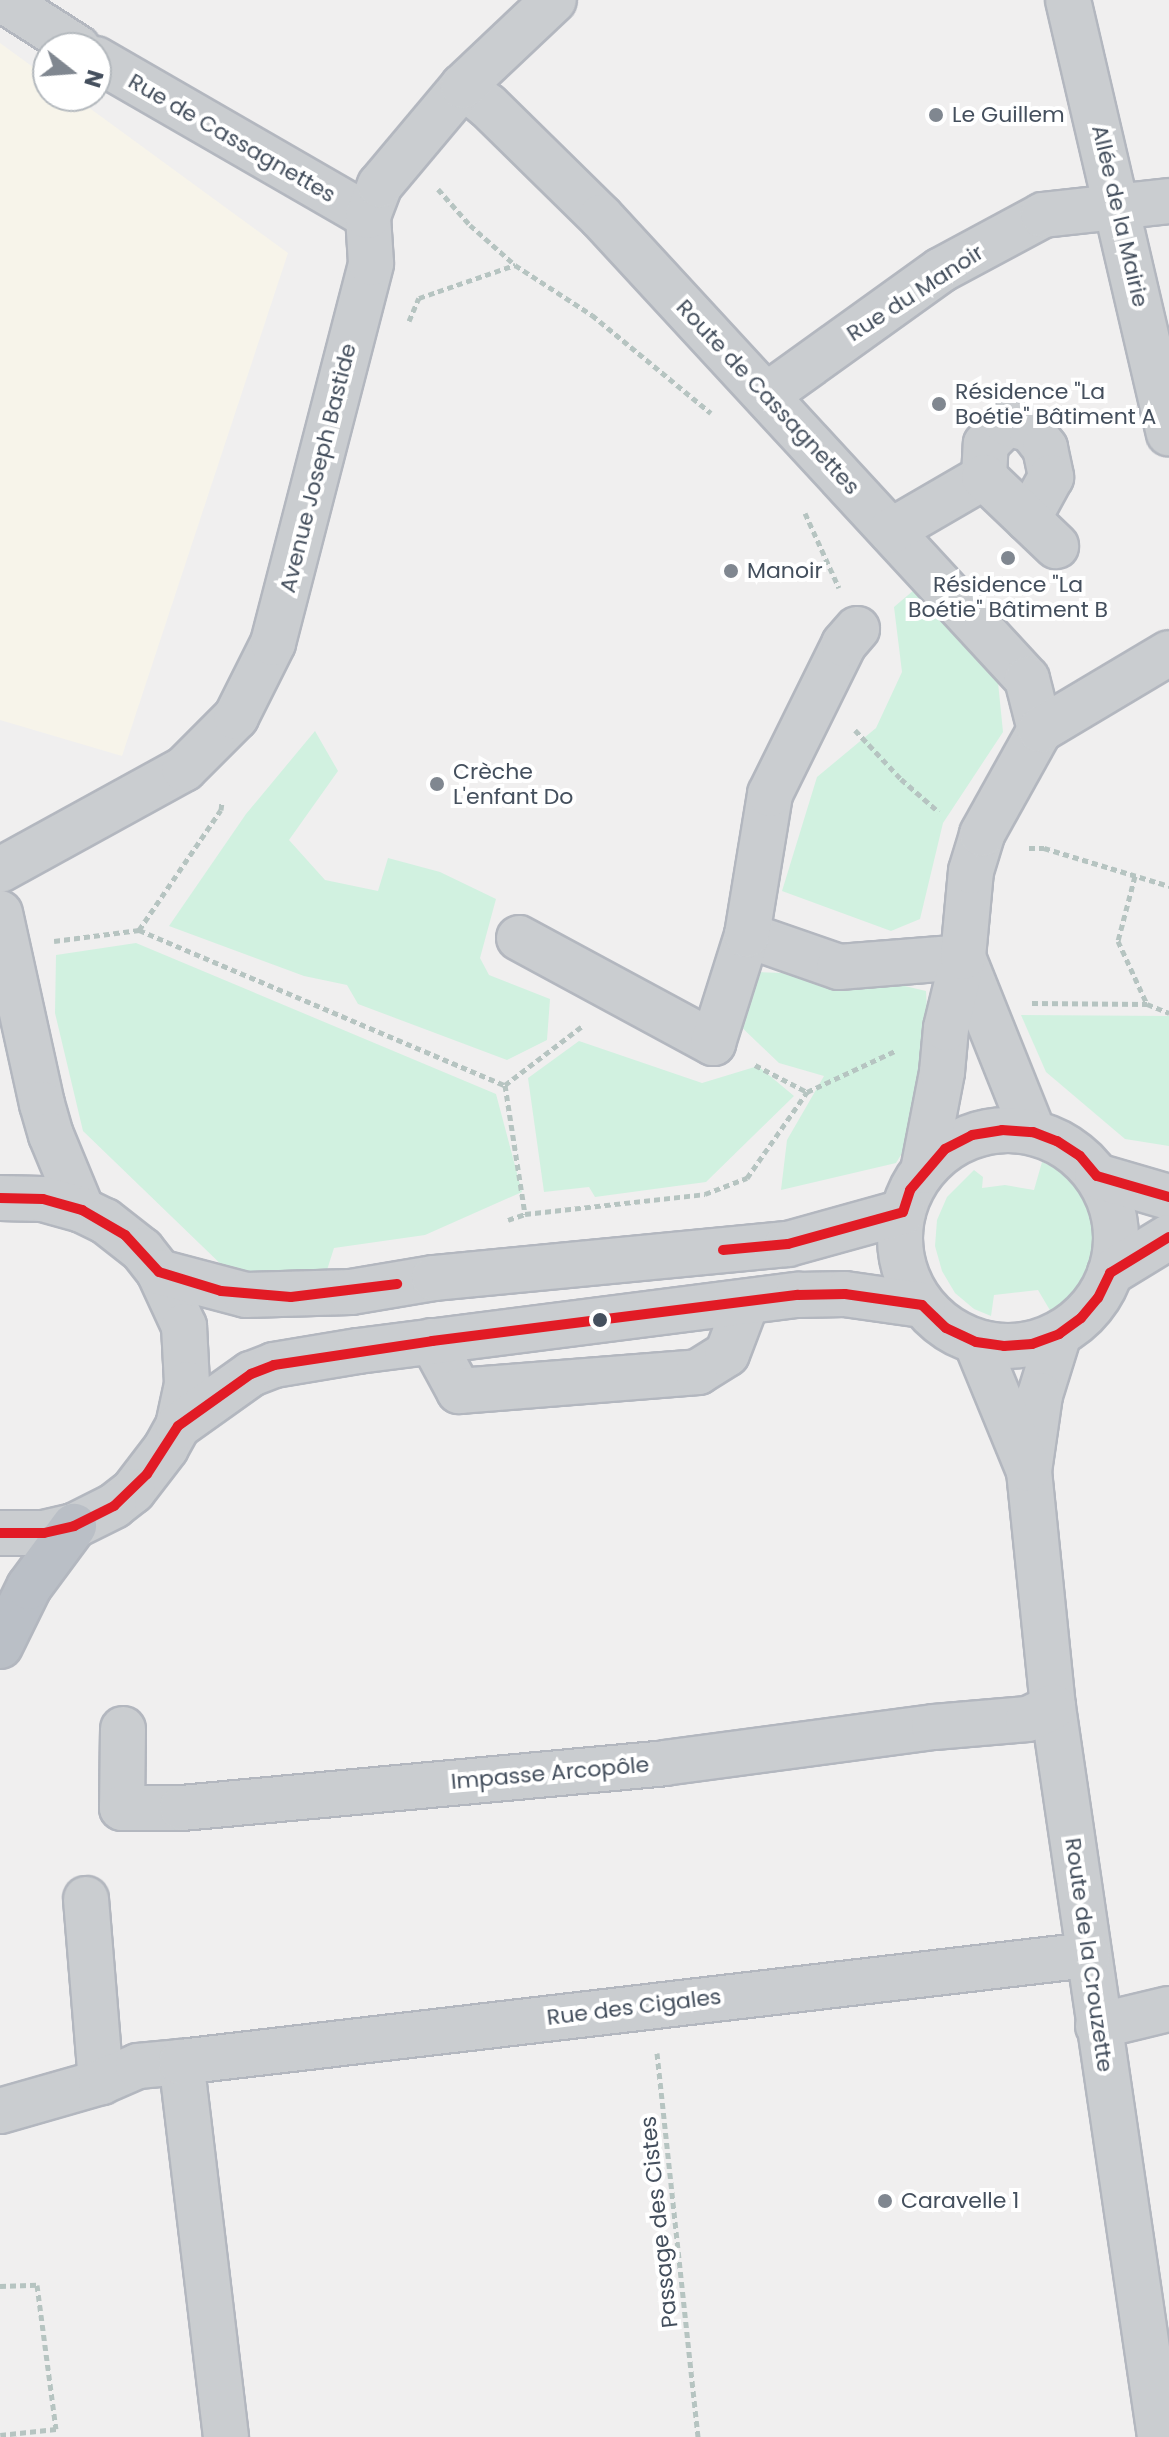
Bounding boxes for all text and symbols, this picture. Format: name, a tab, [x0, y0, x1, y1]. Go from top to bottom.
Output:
north arrow	[32, 32, 112, 112]
text: N	[76, 66, 111, 91]
street label: Rue de Cassagnettes	[124, 68, 340, 208]
place label: Le Guillem	[952, 102, 1065, 128]
marker: Le Guillem	[927, 106, 945, 124]
street label: Allée de la Mairie	[1086, 122, 1154, 310]
street label: Rue du Manoir	[842, 239, 988, 347]
street label: Route de Cassagnettes	[671, 294, 865, 500]
street label: Avenue Joseph Bastide	[274, 341, 362, 595]
place label: Résidence "La Boétie" Bâtiment A	[955, 378, 1156, 430]
marker: Résidence "La Boétie" Bâtiment A	[930, 395, 948, 413]
marker: Résidence "La Boétie" Bâtiment B	[999, 549, 1017, 567]
place label: Manoir	[747, 558, 823, 584]
marker: Manoir	[722, 562, 740, 580]
place label: Résidence "La Boétie" Bâtiment B	[908, 571, 1108, 622]
place label: Crèche L'enfant Do	[453, 758, 573, 810]
marker: Crèche L'enfant Do	[428, 775, 446, 793]
unlabelled marker	[592, 1312, 608, 1328]
street label: Impasse Arcopôle	[450, 1751, 650, 1795]
street label: Route de la Crouzette	[1059, 1836, 1119, 2074]
street label: Rue des Cigales	[545, 1983, 723, 2031]
street label: Passage des Cistes	[635, 2115, 683, 2329]
place label: Caravelle 1	[901, 2188, 1019, 2214]
marker: Caravelle 1	[876, 2192, 894, 2210]

